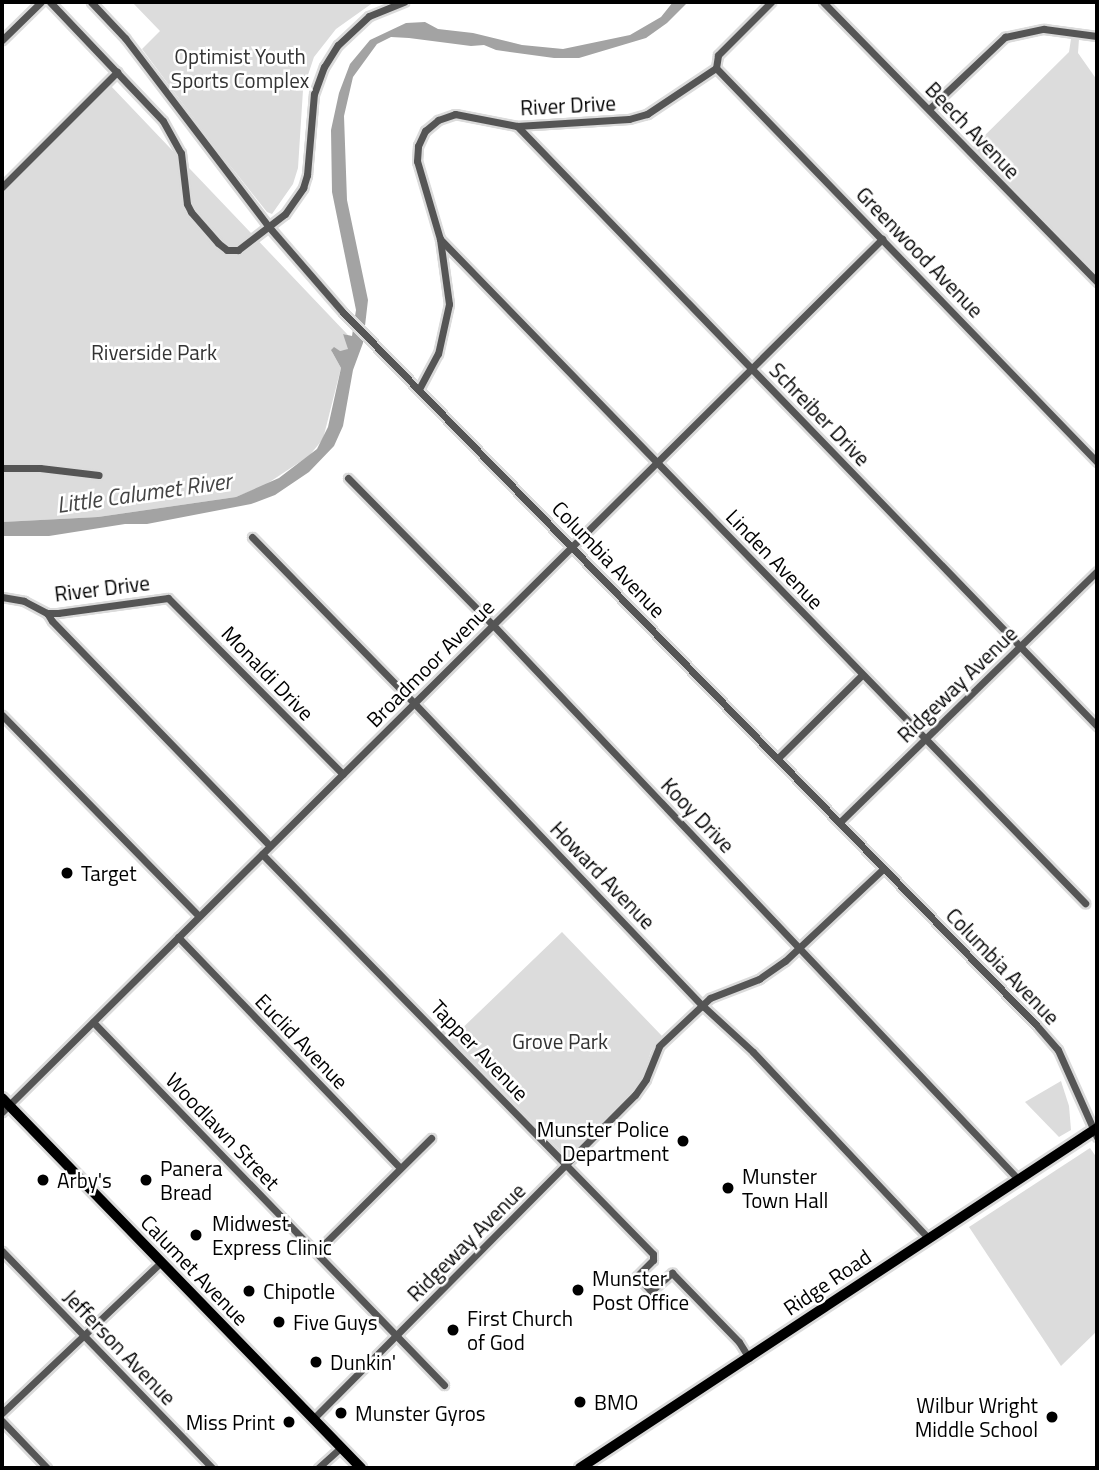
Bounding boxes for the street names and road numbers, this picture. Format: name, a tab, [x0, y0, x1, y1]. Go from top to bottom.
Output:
street label: Beech Avenue	[921, 76, 1025, 184]
street label: River Drive	[519, 90, 617, 120]
street label: Greenwood Avenue	[851, 181, 989, 323]
street label: Schreiber Drive	[765, 357, 875, 471]
street label: Columbia Avenue	[547, 495, 671, 623]
street label: Linden Avenue	[721, 504, 829, 614]
street label: River Drive	[53, 570, 151, 606]
street label: Broadmoor Avenue	[361, 594, 499, 732]
street label: Monaldi Drive	[217, 621, 319, 725]
street label: Ridgeway Avenue	[892, 621, 1022, 747]
street label: Kooy Drive	[656, 772, 740, 858]
street label: Howard Avenue	[545, 816, 661, 934]
street label: Columbia Avenue	[941, 902, 1065, 1030]
street label: Euclid Avenue	[250, 988, 354, 1094]
street label: Tapper Avenue	[426, 994, 534, 1106]
street label: Woodlawn Street	[161, 1067, 285, 1195]
street label: Ridgeway Avenue	[402, 1178, 530, 1306]
street label: Calumet Avenue	[136, 1210, 254, 1330]
street label: Ridge Road	[778, 1244, 876, 1320]
street label: Jefferson Avenue	[59, 1284, 181, 1410]

